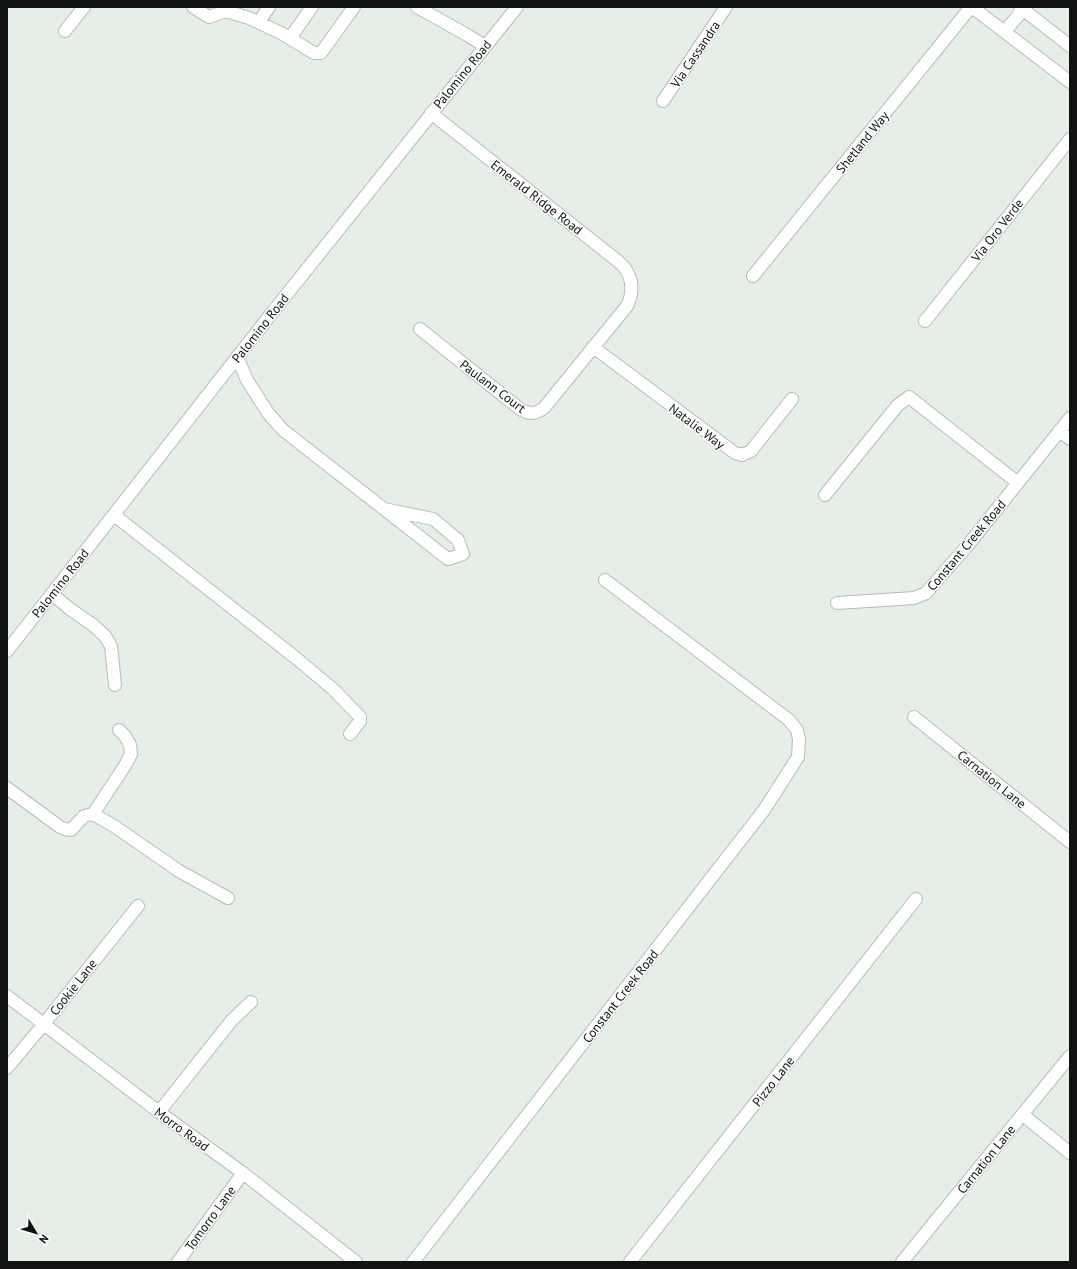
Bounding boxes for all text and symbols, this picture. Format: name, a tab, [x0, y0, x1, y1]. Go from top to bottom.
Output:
street label: Via Cassandra	[666, 18, 724, 92]
street label: Palomino Road	[430, 37, 495, 112]
street label: Shetland Way	[832, 108, 893, 177]
street label: Emerald Ridge Road	[487, 156, 586, 239]
street label: Via Oro Verde	[967, 195, 1027, 266]
street label: Palomino Road	[228, 290, 293, 366]
street label: Paulann Court	[456, 356, 530, 417]
street label: Natalie Way	[665, 400, 728, 453]
street label: Constant Creek Road	[923, 496, 1009, 594]
street label: Palomino Road	[28, 545, 93, 621]
street label: Carnation Lane	[954, 746, 1030, 812]
street label: Constant Creek Road	[579, 946, 662, 1046]
street label: Cookie Lane	[46, 956, 101, 1019]
street label: Pizzo Lane	[748, 1053, 798, 1110]
street label: Morro Road	[151, 1104, 213, 1155]
street label: Carnation Lane	[953, 1121, 1019, 1197]
street label: Tomorro Lane	[181, 1183, 240, 1254]
north arrow	[16, 1213, 56, 1253]
text: N	[36, 1232, 52, 1246]

